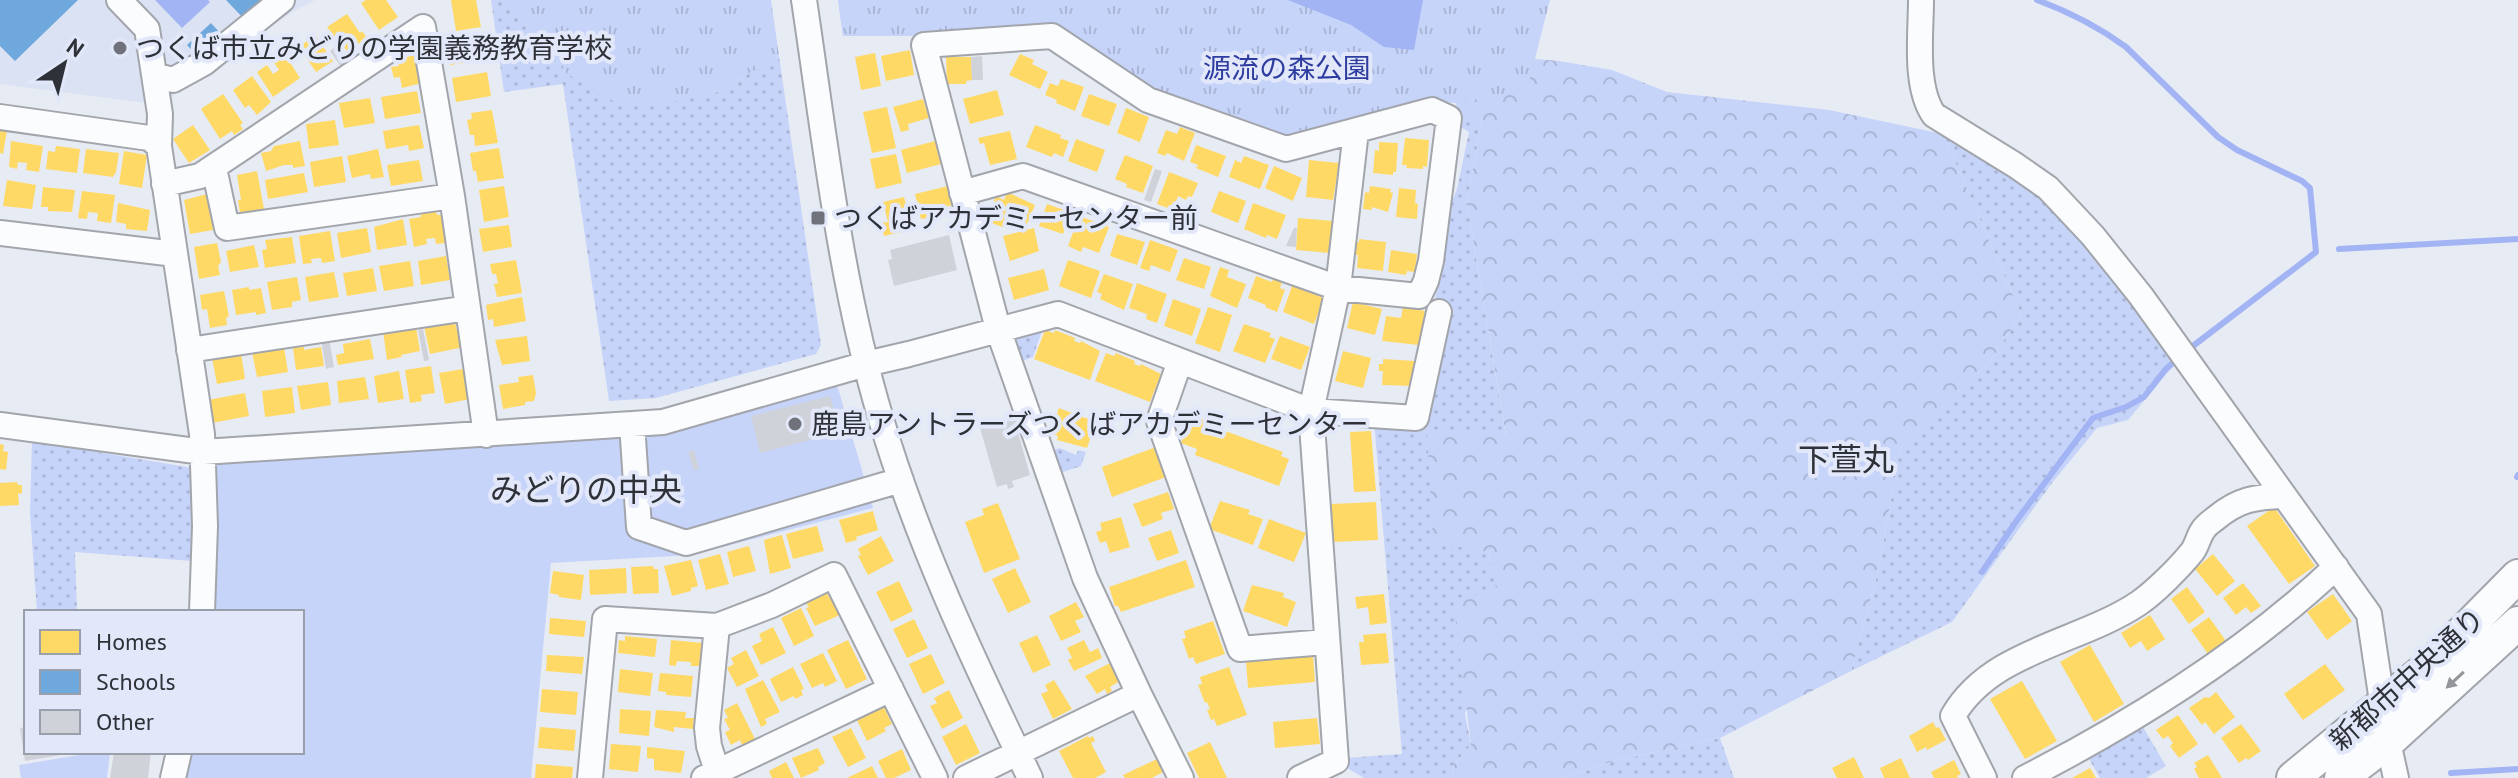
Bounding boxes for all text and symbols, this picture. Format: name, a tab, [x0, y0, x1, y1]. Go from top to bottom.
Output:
north arrow	[24, 24, 104, 104]
place label: つくば市立みどりの学園義務教育学校	[136, 29, 612, 66]
text: N	[62, 32, 89, 63]
marker: つくば市立みどりの学園義務教育学校	[111, 39, 129, 57]
park label: 源流の森公園	[1203, 49, 1371, 86]
place label: つくばアカデミーセンター前	[834, 199, 1198, 236]
marker: つくばアカデミーセンター前	[809, 209, 827, 227]
place label: 鹿島アントラーズつくばアカデミーセンター	[811, 405, 1368, 442]
marker: 鹿島アントラーズつくばアカデミーセンター	[786, 415, 804, 433]
district label: 下萱丸	[1798, 438, 1894, 480]
district label: みどりの中央	[490, 468, 682, 510]
street label: 新都市中央通り	[2321, 599, 2492, 758]
legend	[24, 610, 304, 754]
text: Homes	[96, 626, 167, 657]
text: Schools	[96, 666, 176, 697]
one-way arrow	[2446, 670, 2465, 688]
text: Other	[96, 706, 154, 737]

